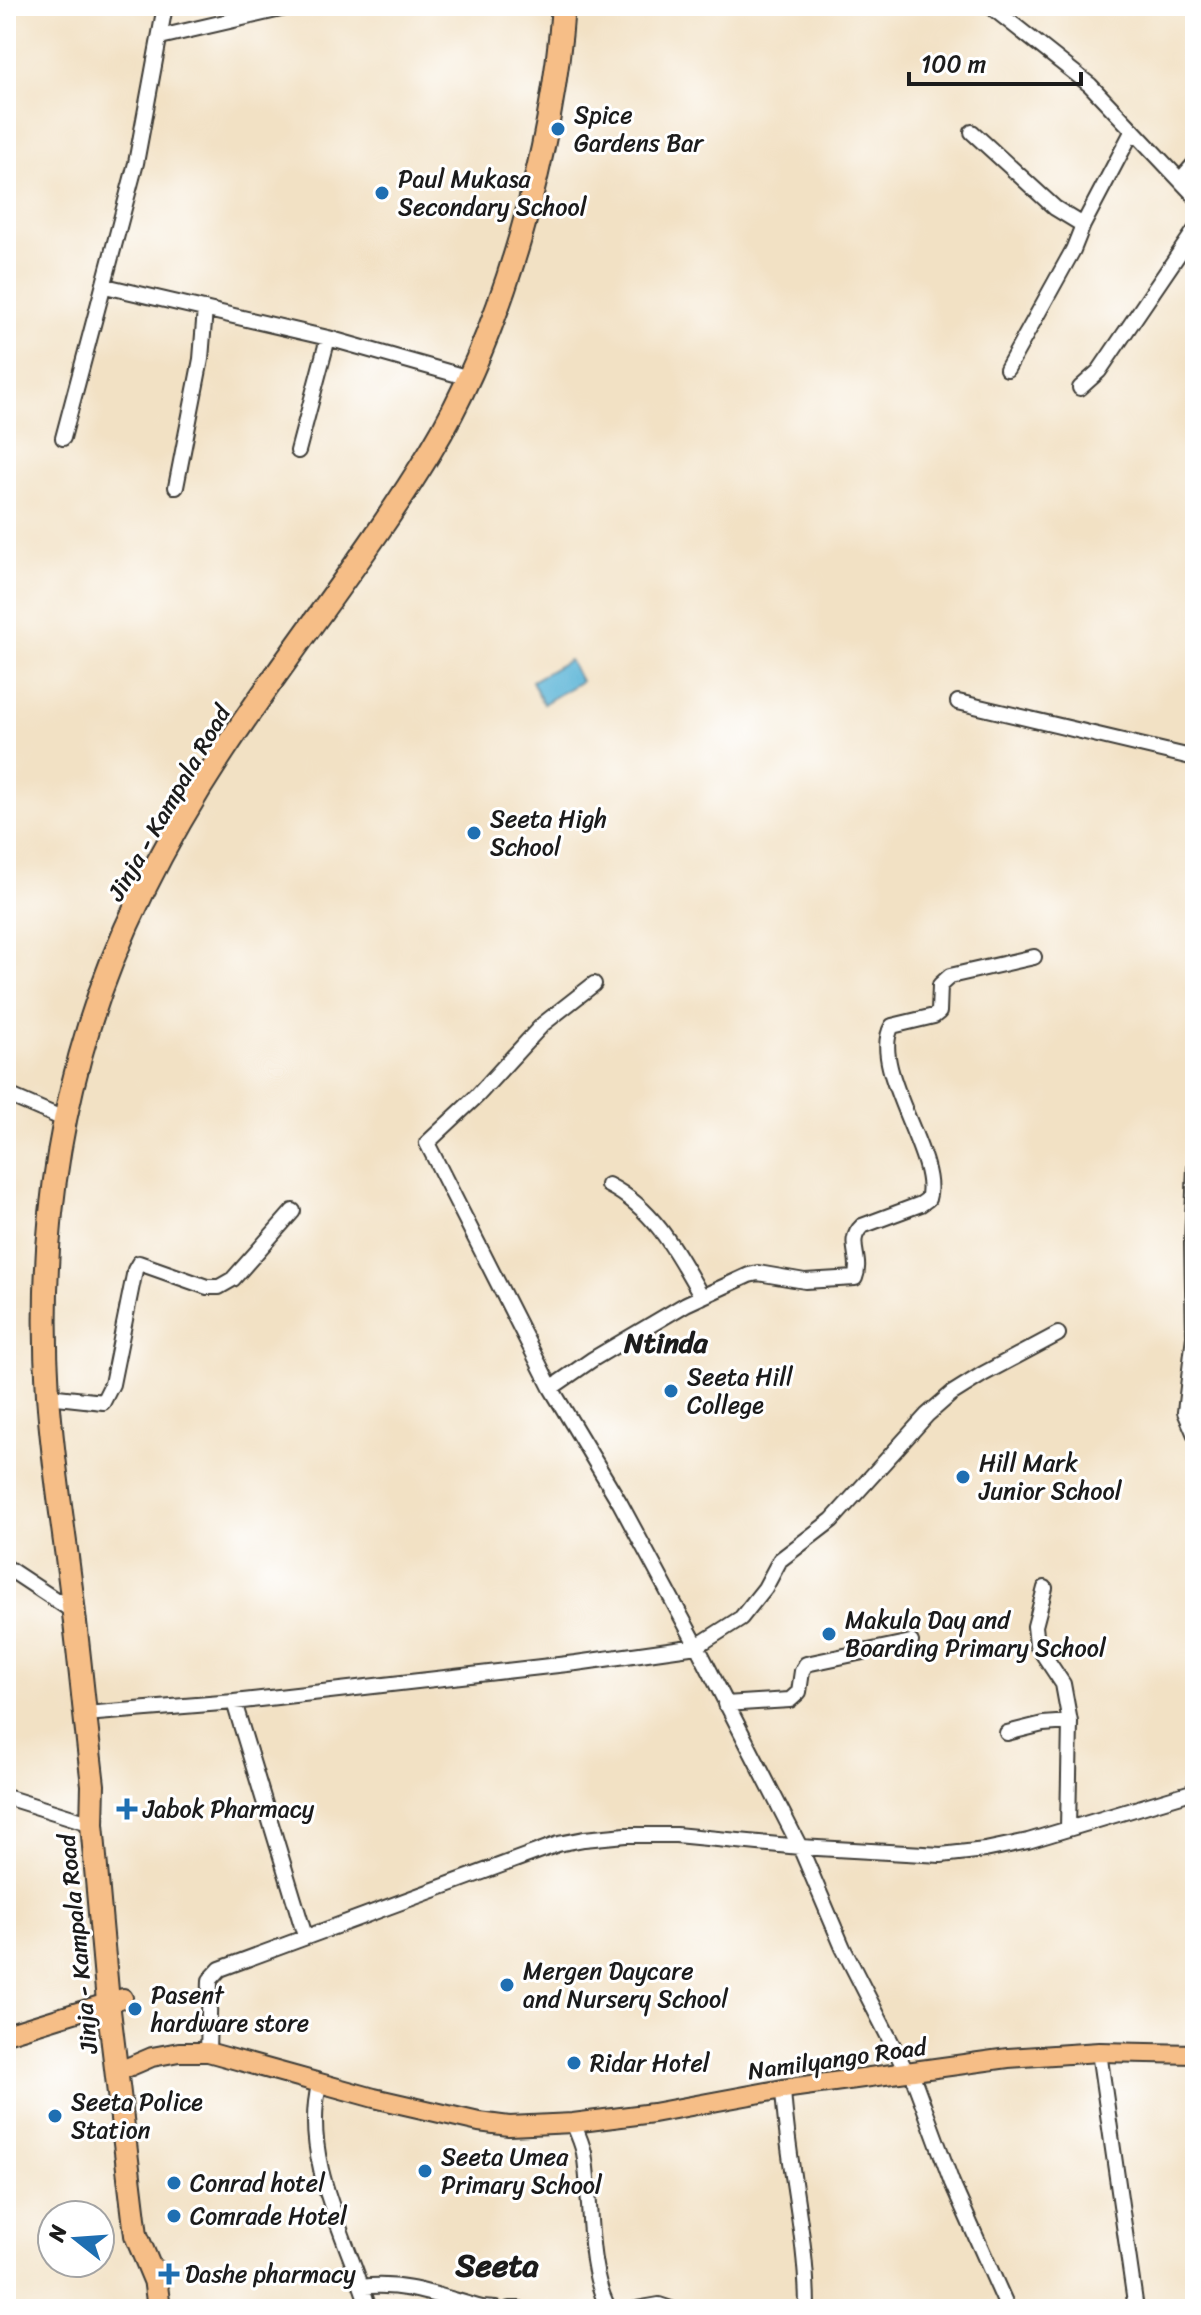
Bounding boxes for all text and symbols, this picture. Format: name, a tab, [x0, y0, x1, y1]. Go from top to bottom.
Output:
scale bar	[909, 36, 1081, 86]
text: 100 m	[921, 43, 986, 85]
place label: Spice Gardens Bar	[574, 94, 705, 164]
marker: Spice Gardens Bar	[549, 120, 567, 138]
place label: Paul Mukasa Secondary School	[398, 158, 588, 228]
marker: Paul Mukasa Secondary School	[373, 184, 391, 202]
street label: Jinja - Kampala Road	[95, 695, 243, 910]
place label: Seeta High School	[490, 798, 607, 868]
marker: Seeta High School	[465, 824, 483, 842]
district label: Ntinda	[623, 1318, 709, 1367]
place label: Seeta Hill College	[687, 1356, 794, 1426]
marker: Seeta Hill College	[662, 1382, 680, 1400]
place label: Hill Mark Junior School	[978, 1442, 1123, 1512]
marker: Hill Mark Junior School	[954, 1468, 972, 1486]
place label: Makula Day and Boarding Primary School	[845, 1599, 1107, 1669]
marker: Makula Day and Boarding Primary School	[820, 1625, 838, 1643]
place label: Jabok Pharmacy	[142, 1788, 315, 1830]
marker: Jabok Pharmacy	[118, 1800, 136, 1818]
street label: Jinja - Kampala Road	[45, 1830, 111, 2057]
place label: Mergen Daycare and Nursery School	[523, 1950, 729, 2020]
place label: Pasent hardware store	[150, 1974, 309, 2044]
marker: Mergen Daycare and Nursery School	[498, 1976, 516, 1994]
marker: Pasent hardware store	[126, 2000, 144, 2018]
street label: Namilyango Road	[745, 2026, 930, 2092]
place label: Ridar Hotel	[590, 2042, 711, 2084]
marker: Ridar Hotel	[565, 2054, 583, 2072]
place label: Seeta Police Station	[71, 2081, 203, 2151]
marker: Seeta Police Station	[46, 2107, 64, 2125]
place label: Seeta Umea Primary School	[441, 2136, 603, 2206]
place label: Conrad hotel	[190, 2162, 326, 2204]
marker: Seeta Umea Primary School	[416, 2162, 434, 2180]
marker: Conrad hotel	[165, 2174, 183, 2192]
place label: Comrade Hotel	[190, 2195, 348, 2237]
north arrow	[36, 2199, 116, 2279]
marker: Comrade Hotel	[165, 2207, 183, 2225]
text: N	[36, 2220, 78, 2247]
district label: Seeta	[454, 2237, 539, 2294]
place label: Dashe pharmacy	[185, 2253, 356, 2295]
marker: Dashe pharmacy	[160, 2265, 178, 2283]

